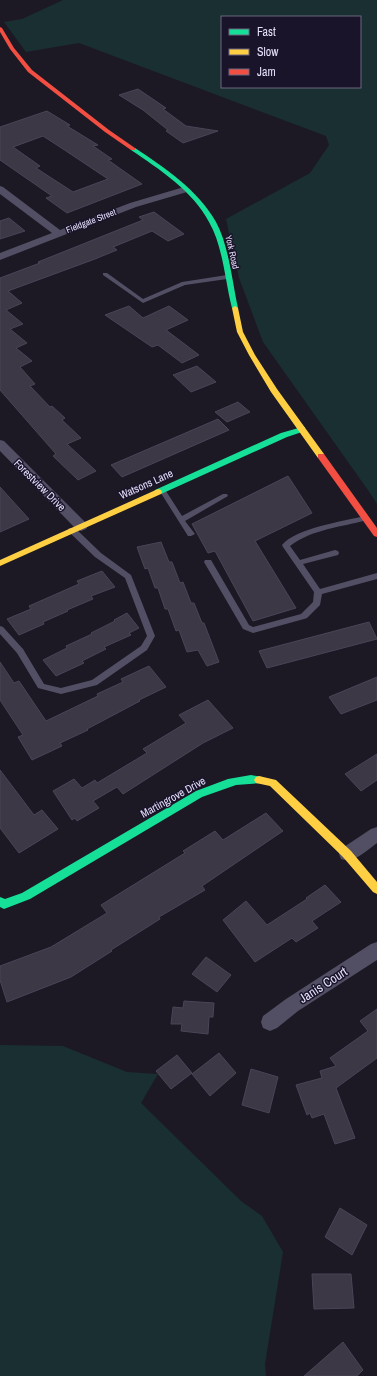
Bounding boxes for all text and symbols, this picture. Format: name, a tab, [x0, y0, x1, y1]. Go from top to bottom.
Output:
legend	[221, 16, 361, 88]
text: Fast	[257, 24, 276, 40]
text: Slow	[257, 44, 279, 60]
text: Jam	[257, 64, 276, 80]
street label: Fieldgate Street	[64, 206, 118, 236]
street label: York Road	[222, 234, 242, 270]
street label: Forestview Drive	[11, 456, 69, 514]
street label: Watsons Lane	[117, 466, 175, 502]
street label: Martingrove Drive	[138, 773, 208, 821]
street label: Janis Court	[296, 963, 351, 1007]

